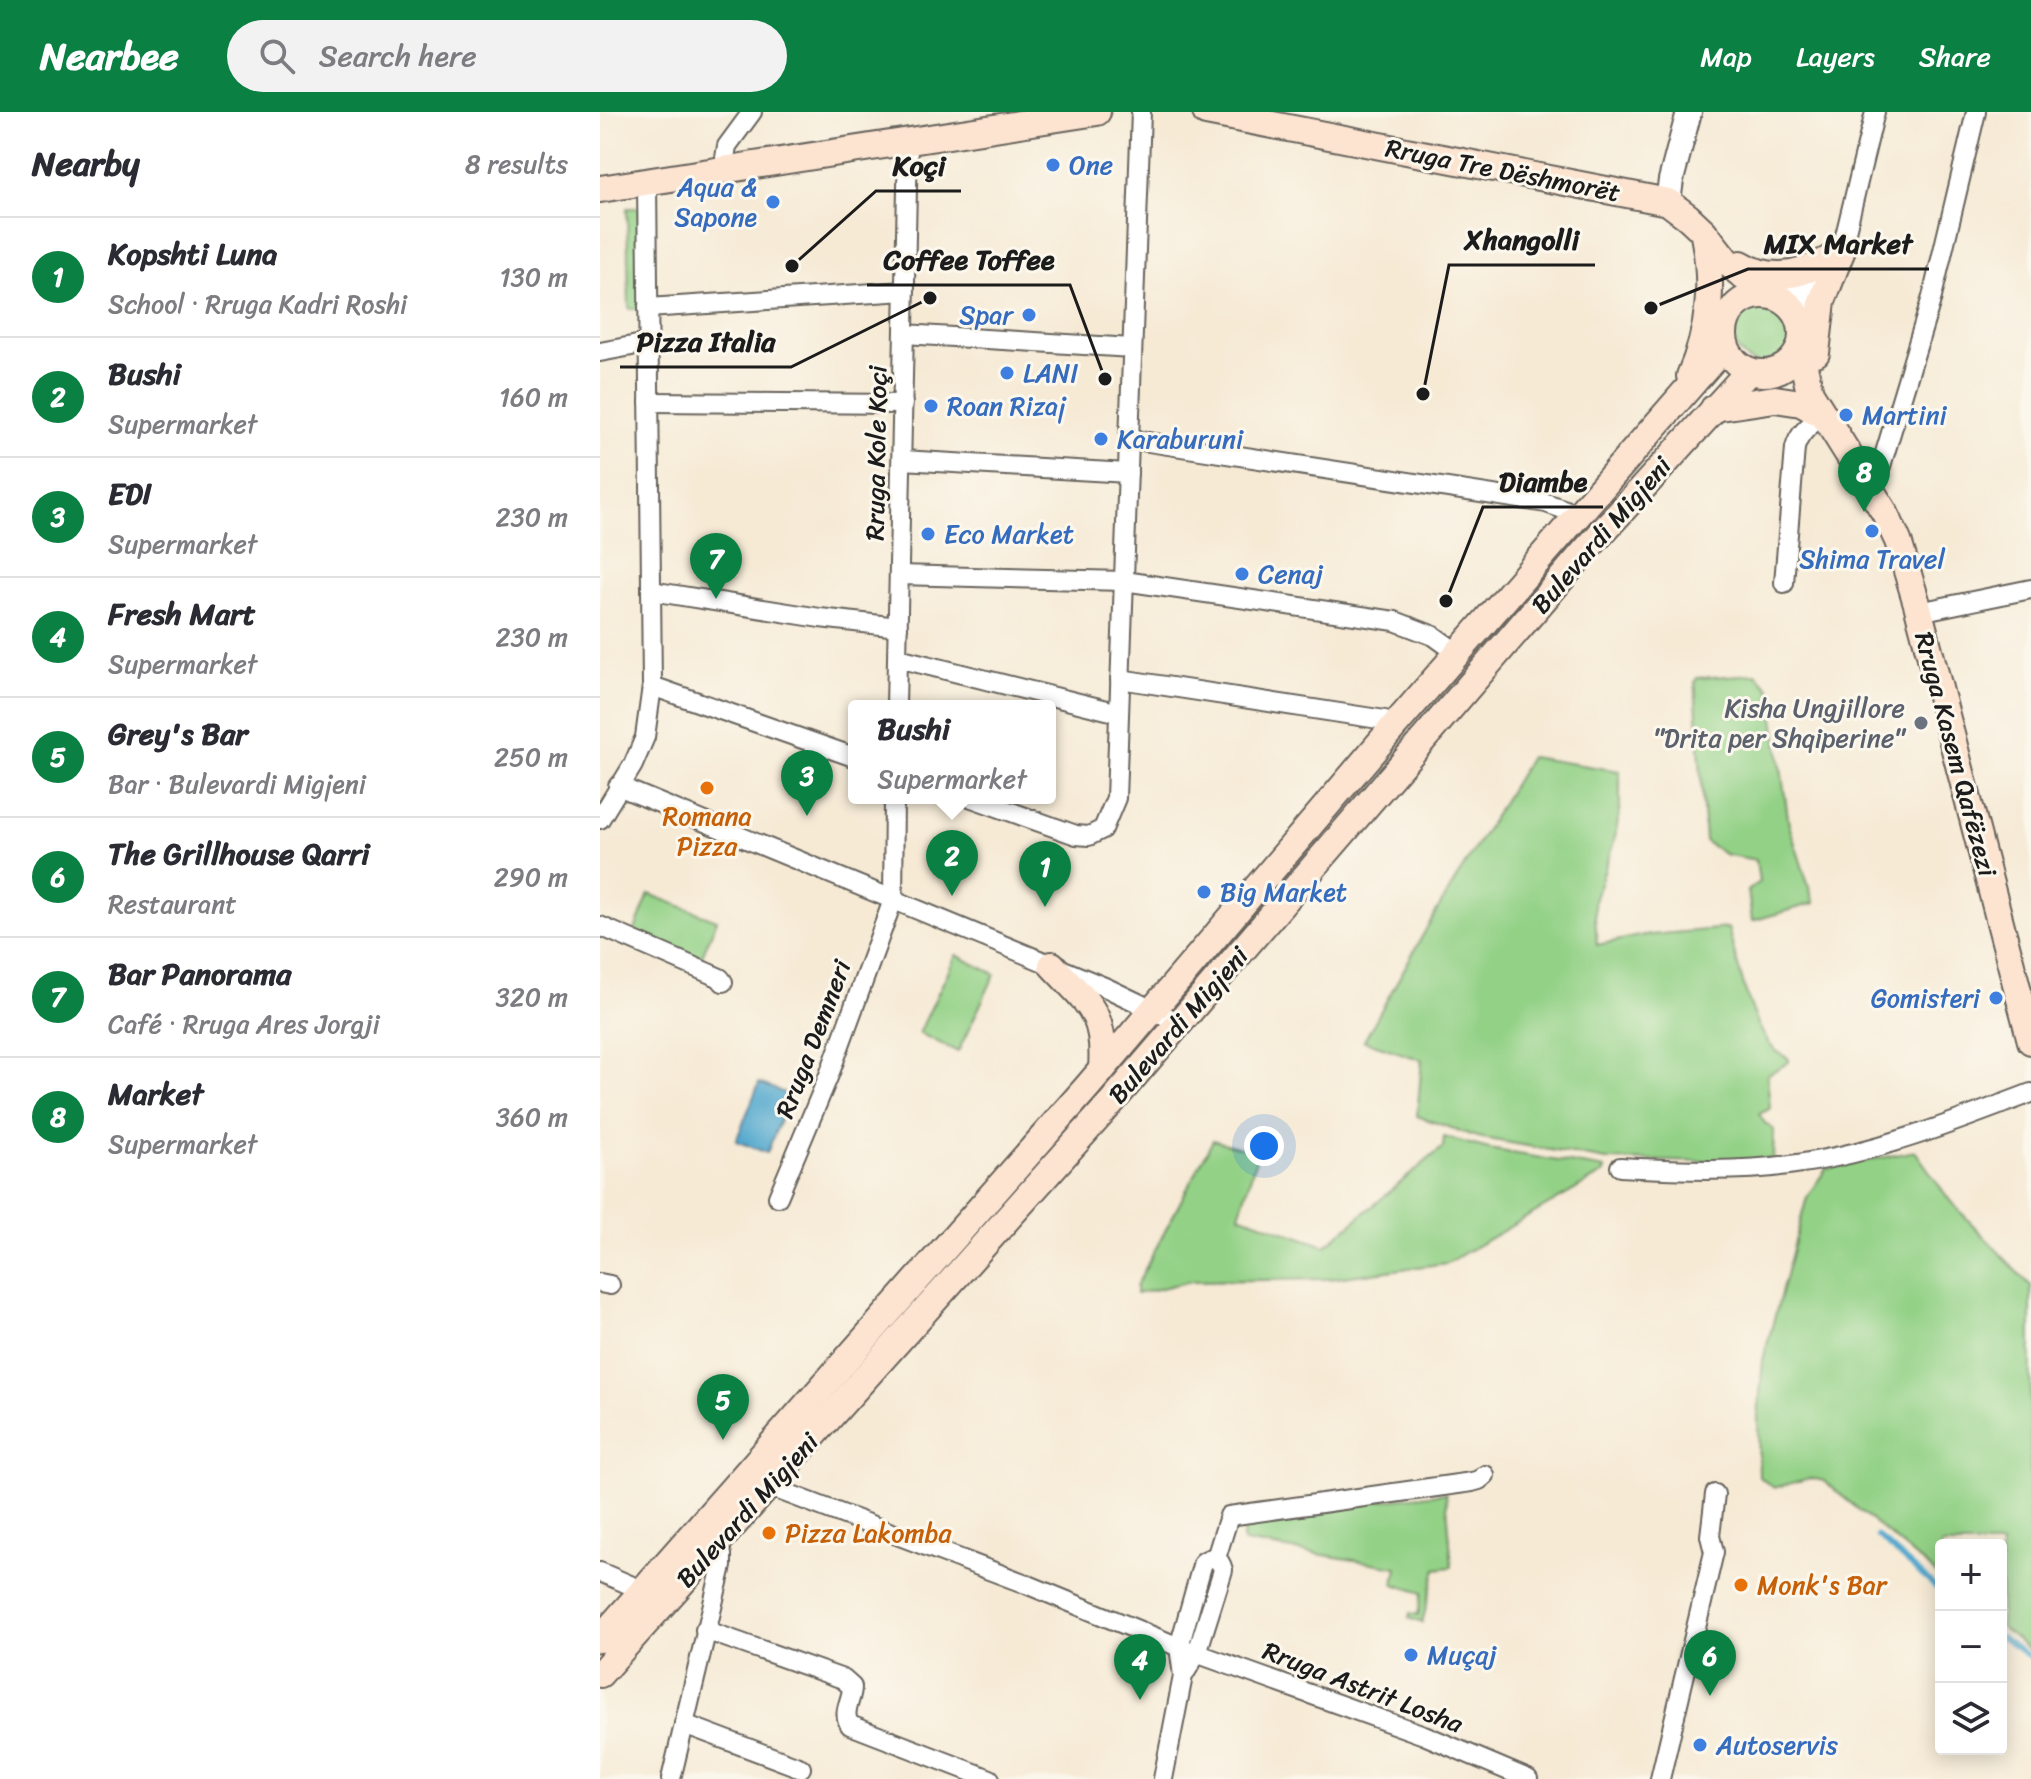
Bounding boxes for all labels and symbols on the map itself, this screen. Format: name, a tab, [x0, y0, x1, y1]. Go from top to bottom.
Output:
street label: Rruga Tre Dëshmorët	[1382, 125, 1624, 215]
callout: Koçi	[876, 139, 961, 191]
text: Koçi	[892, 141, 947, 190]
place label: One	[1069, 142, 1113, 188]
marker: One	[1044, 156, 1062, 174]
place label: Aqua & Sapone	[674, 164, 757, 240]
marker: Aqua & Sapone	[764, 193, 782, 211]
callout: Xhangolli	[1449, 213, 1595, 265]
text: Xhangolli	[1463, 215, 1580, 264]
callout: MIX Market	[1748, 217, 1929, 269]
text: MIX Market	[1763, 219, 1914, 268]
callout: Coffee Toffee	[867, 233, 1070, 285]
text: Coffee Toffee	[883, 235, 1055, 284]
place label: Spar	[959, 292, 1014, 338]
marker: Spar	[1020, 306, 1038, 324]
callout: Pizza Italia	[620, 315, 791, 367]
text: Pizza Italia	[637, 317, 776, 366]
place label: LANI	[1023, 350, 1078, 396]
street label: Rruga Kole Koçi	[851, 364, 901, 541]
marker: LANI	[998, 364, 1016, 382]
place label: Roan Rizaj	[947, 383, 1067, 429]
place label: Martini	[1862, 392, 1948, 438]
marker: Roan Rizaj	[922, 397, 940, 415]
marker: Martini	[1837, 406, 1855, 424]
place label: Karaburuni	[1117, 416, 1244, 462]
marker: Karaburuni	[1092, 430, 1110, 448]
street label: Bulevardi Migjeni	[1519, 445, 1684, 625]
pin: 8	[1838, 446, 1890, 512]
callout: Diambe	[1483, 455, 1603, 507]
text: Diambe	[1499, 457, 1588, 506]
place label: Eco Market	[944, 511, 1074, 557]
marker: Shima Travel	[1863, 522, 1881, 540]
marker: Eco Market	[919, 525, 937, 543]
pin: 7	[690, 533, 742, 599]
place label: Shima Travel	[1799, 536, 1945, 582]
place label: Cenaj	[1258, 551, 1324, 597]
marker: Cenaj	[1233, 565, 1251, 583]
street label: Rruga Kasem Qafëzezi	[1901, 626, 2011, 882]
place label: Kisha Ungjillore "Drita per Shqiperine"	[1653, 685, 1907, 761]
marker: Kisha Ungjillore "Drita per Shqiperine"	[1912, 714, 1930, 732]
pin: 3	[781, 750, 833, 816]
marker: Romana Pizza	[698, 779, 716, 797]
place label: Romana Pizza	[662, 793, 752, 869]
pin: 2	[926, 830, 978, 896]
pin: 1	[1019, 841, 1071, 907]
place label: Big Market	[1220, 869, 1347, 915]
marker: Big Market	[1195, 883, 1213, 901]
street label: Bulevardi Migjeni	[1096, 935, 1261, 1115]
street label: Rruga Demneri	[762, 952, 865, 1125]
place label: Gomisteri	[1871, 975, 1981, 1021]
marker: Gomisteri	[1987, 989, 2005, 1007]
your location	[1244, 1126, 1284, 1166]
pin: 5	[697, 1374, 749, 1440]
street label: Bulevardi Migjeni	[664, 1421, 831, 1599]
place label: Pizza Lakomba	[785, 1510, 952, 1556]
marker: Pizza Lakomba	[760, 1524, 778, 1542]
place label: Monk's Bar	[1757, 1562, 1888, 1608]
marker: Monk's Bar	[1732, 1576, 1750, 1594]
street label: Rruga Astrit Losha	[1256, 1628, 1471, 1747]
pin: 6	[1684, 1630, 1736, 1696]
place label: Muçaj	[1427, 1632, 1497, 1678]
pin: 4	[1114, 1634, 1166, 1700]
marker: Muçaj	[1402, 1646, 1420, 1664]
place label: Autoservis	[1715, 1722, 1838, 1768]
marker: Autoservis	[1691, 1736, 1709, 1754]

